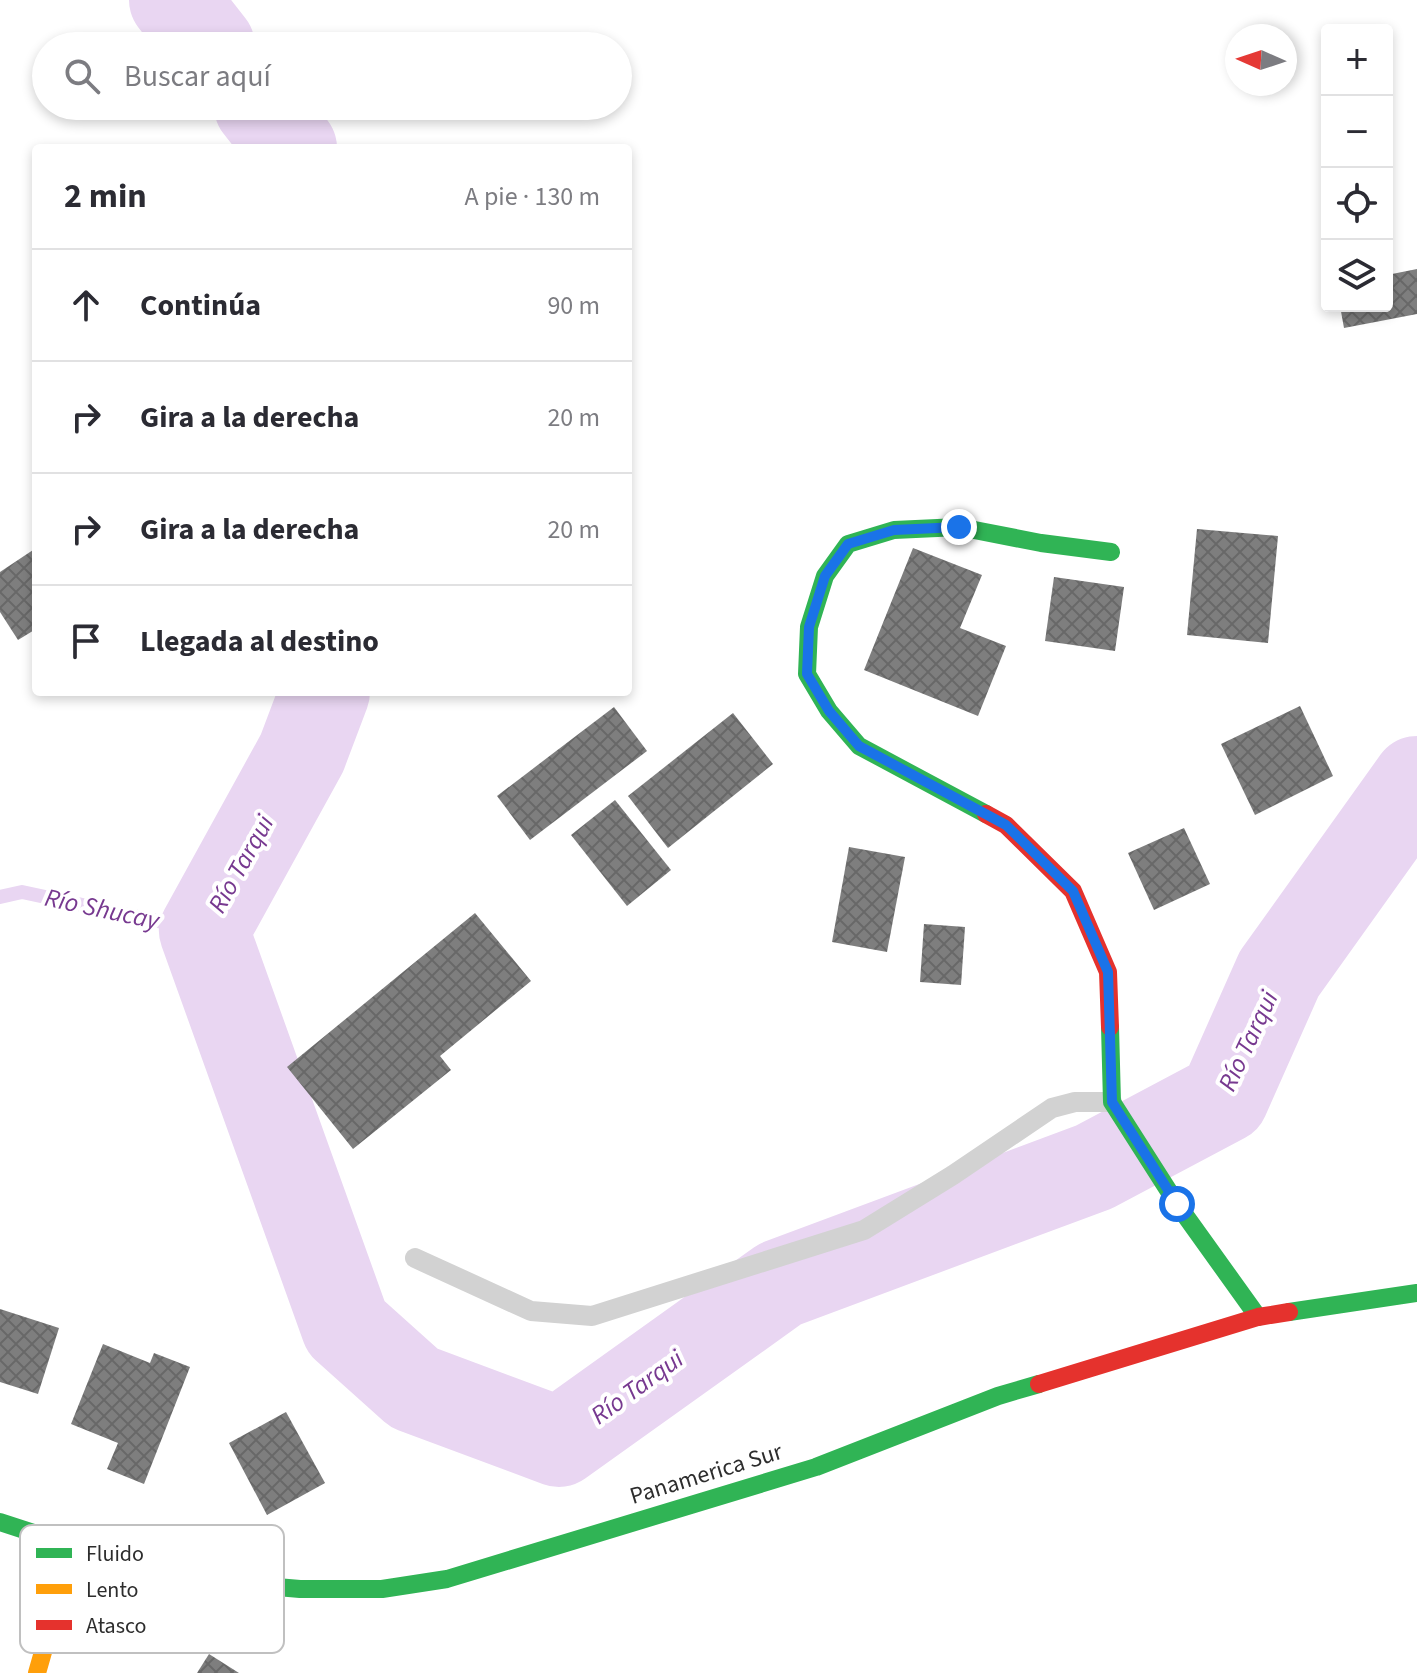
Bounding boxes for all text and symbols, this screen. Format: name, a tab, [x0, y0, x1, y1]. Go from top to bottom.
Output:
north arrow	[1225, 24, 1297, 96]
map controls	[1321, 24, 1393, 312]
button: +	[1321, 24, 1393, 96]
search box	[32, 32, 632, 120]
icon: search	[60, 54, 104, 98]
text: Buscar aquí	[124, 55, 271, 98]
button: −	[1321, 96, 1393, 168]
button: locate	[1321, 168, 1393, 240]
text: 2 min	[64, 172, 147, 221]
text: A pie · 130 m	[465, 178, 600, 215]
button: layers	[1321, 240, 1393, 312]
icon: ahead	[64, 283, 108, 327]
text: Continúa	[140, 284, 261, 327]
text: 90 m	[547, 287, 600, 324]
icon: right	[64, 395, 108, 439]
text: Gira a la derecha	[140, 396, 359, 439]
text: 20 m	[547, 399, 600, 436]
icon: right	[64, 507, 108, 551]
text: Gira a la derecha	[140, 508, 359, 551]
route end	[941, 509, 977, 545]
text: 20 m	[547, 511, 600, 548]
icon: arrive	[64, 619, 108, 663]
text: Llegada al destino	[140, 620, 379, 663]
water label: Río Tarqui	[199, 808, 283, 920]
water label: Río Shucay	[41, 879, 164, 939]
water label: Río Tarqui	[1209, 984, 1288, 1097]
route start	[1159, 1186, 1195, 1222]
water label: Río Tarqui	[583, 1340, 692, 1433]
street label: Panamerica Sur	[625, 1434, 787, 1514]
legend	[20, 1525, 284, 1653]
text: Fluido	[86, 1538, 144, 1570]
text: Lento	[86, 1574, 138, 1606]
text: Atasco	[86, 1610, 146, 1642]

